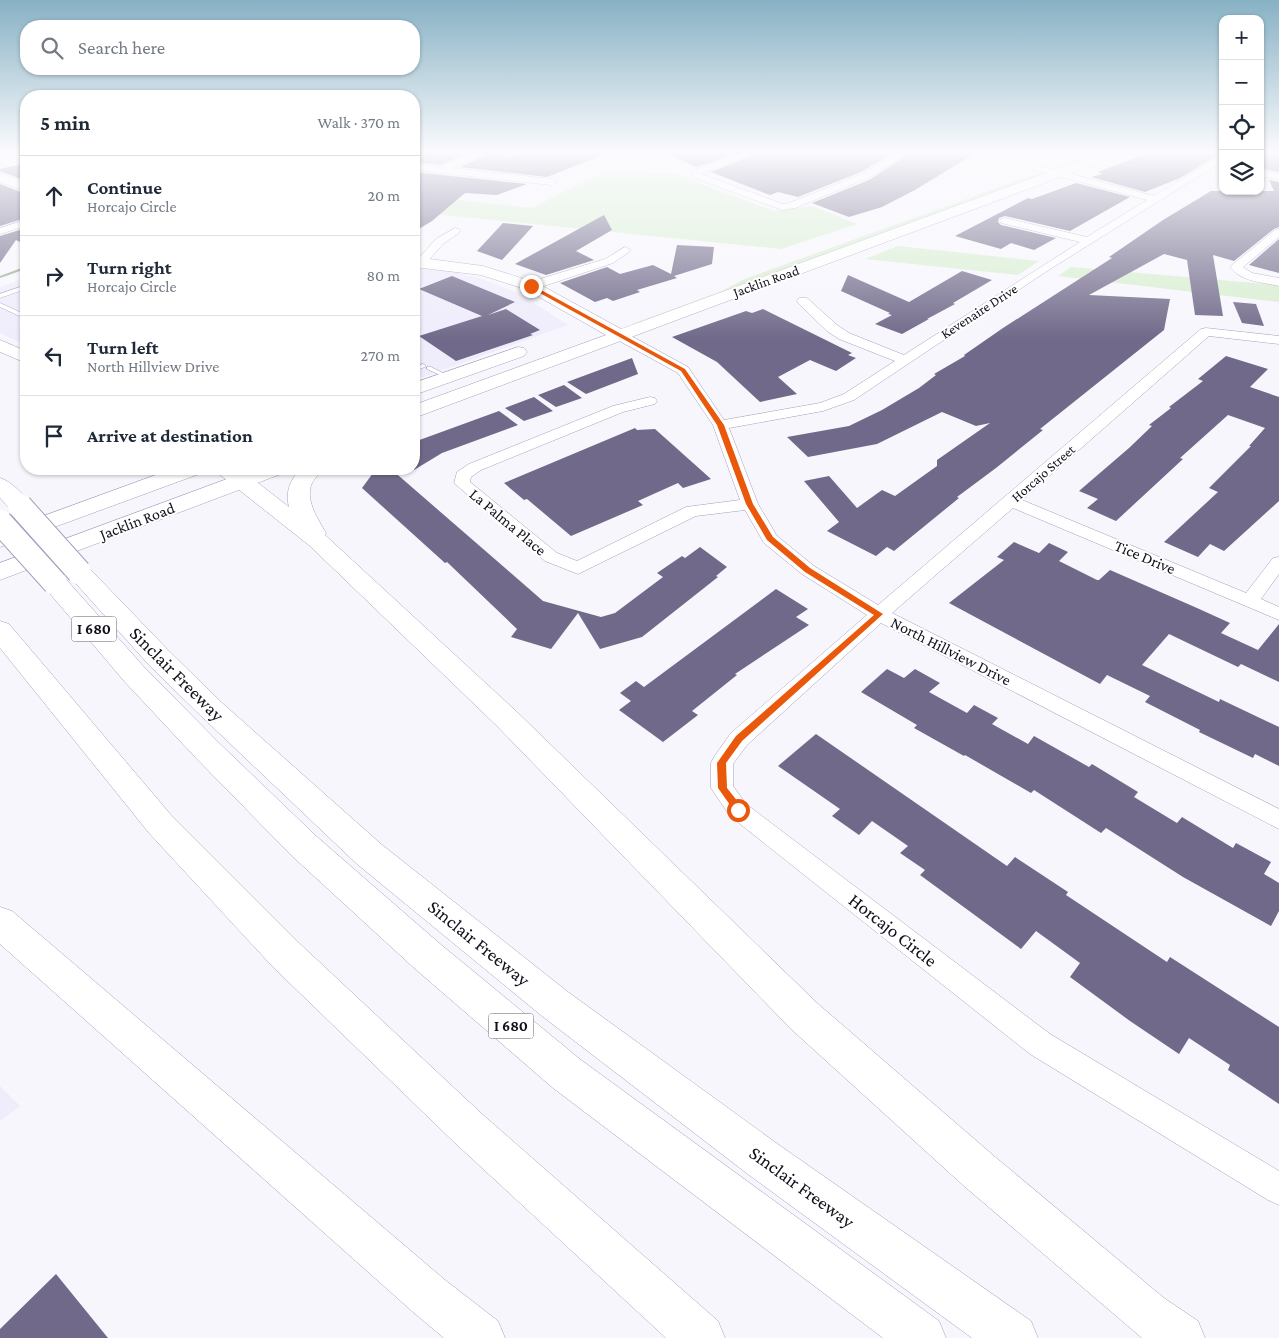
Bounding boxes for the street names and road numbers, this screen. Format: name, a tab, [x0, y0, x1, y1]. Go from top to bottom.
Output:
street label: Jacklin Road	[729, 261, 802, 301]
street label: Kevenaire Drive	[938, 280, 1020, 342]
street label: Horcajo Street	[1008, 441, 1079, 506]
street label: La Palma Place	[466, 485, 550, 559]
street label: Jacklin Road	[95, 499, 178, 545]
street label: Tice Drive	[1112, 537, 1178, 577]
street label: North Hillview Drive	[888, 613, 1014, 689]
road number: I 680	[72, 616, 116, 642]
street label: Sinclair Freeway	[126, 623, 229, 726]
street label: Horcajo Circle	[844, 889, 941, 972]
street label: Sinclair Freeway	[424, 896, 534, 990]
road number: I 680	[488, 1014, 534, 1038]
street label: Sinclair Freeway	[745, 1142, 859, 1232]

